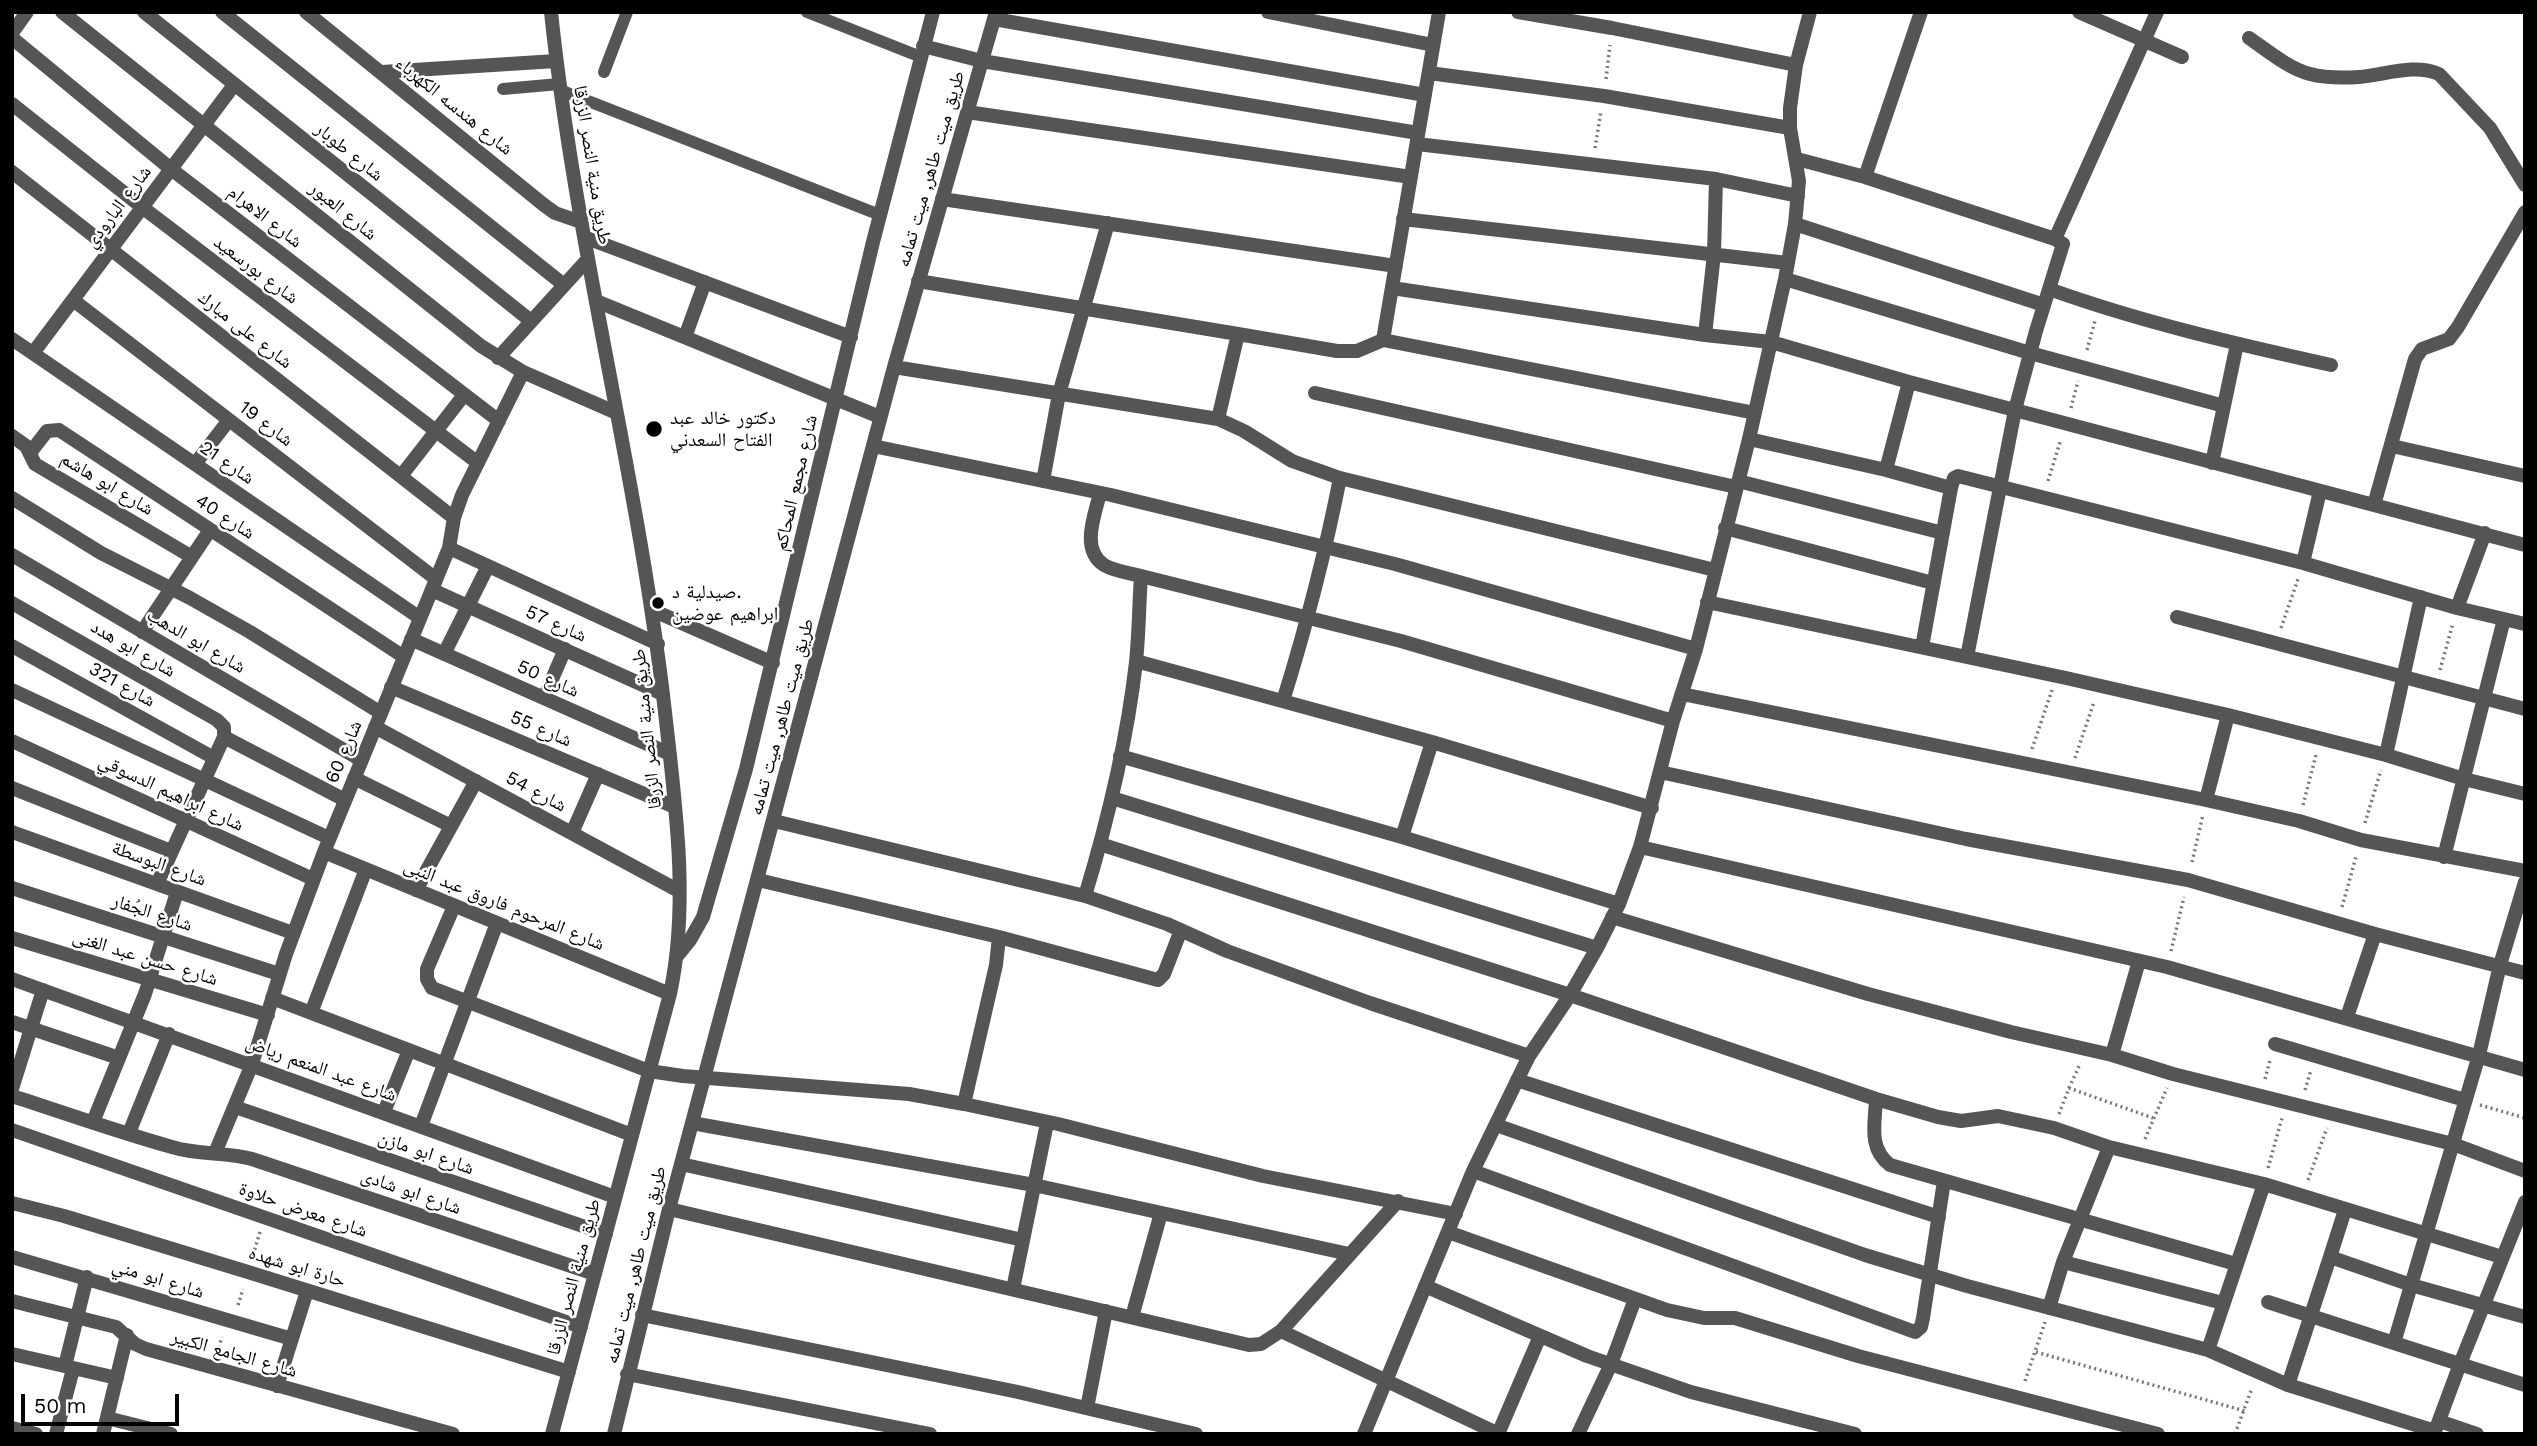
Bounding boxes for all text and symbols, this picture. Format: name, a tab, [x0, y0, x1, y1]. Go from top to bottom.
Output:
street label: شارع هندسه الكهرباء	[391, 52, 517, 160]
street label: طريق ميت طاهر, ميت تمامه	[892, 68, 970, 270]
street label: طريق منية النصر الزرقا	[568, 84, 616, 246]
street label: شارع طوبار	[310, 118, 388, 186]
street label: شارع البارودي	[80, 161, 156, 253]
street label: شارع العبور	[304, 177, 382, 245]
street label: شارع الاهرام	[223, 181, 307, 253]
street label: شارع بورسعيد	[209, 231, 303, 309]
street label: شارع على مبارك	[193, 286, 297, 374]
street label: شارع 19	[234, 396, 298, 452]
place label: دكتور خالد عبد الفتاح السعدني	[670, 407, 776, 451]
street label: شارع مجمع المحاكم	[769, 413, 823, 553]
marker: دكتور خالد عبد الفتاح السعدني	[644, 419, 664, 439]
street label: شارع 21	[195, 436, 259, 490]
street label: شارع ابو هاشم	[56, 447, 158, 521]
street label: شارع 40	[191, 489, 259, 545]
place label: صيدلية د. ابراهيم عوضين	[672, 581, 778, 625]
marker: صيدلية د. ابراهيم عوضين	[650, 595, 666, 611]
street label: شارع 57	[522, 601, 590, 647]
street label: شارع ابو الدهب	[142, 604, 250, 678]
street label: شارع ابو هدد	[86, 616, 180, 682]
street label: طريق ميت طاهر, ميت تمامه	[745, 616, 819, 818]
street label: طريق منية النصر الزرقا	[627, 648, 667, 810]
street label: شارع 50	[513, 655, 583, 703]
street label: شارع 321	[85, 658, 159, 712]
street label: شارع 55	[507, 706, 575, 752]
street label: شارع 60	[321, 717, 367, 787]
street label: شارع ابراهيم الدسوقي	[95, 749, 247, 837]
street label: شارع 54	[502, 767, 570, 817]
street label: شارع البوسطة	[109, 836, 209, 892]
street label: شارع المرحوم فاروق عبد النبى	[400, 854, 608, 956]
street label: شارع الجُفار	[109, 889, 195, 937]
street label: شارع حسن عبد الغنى	[70, 925, 220, 991]
street label: شارع عبد المنعم رياض	[242, 1031, 400, 1107]
street label: شارع ابو مازن	[375, 1126, 477, 1180]
street label: شارع ابو شادى	[358, 1164, 464, 1220]
street label: طريق ميت طاهر, ميت تمامه	[600, 1164, 672, 1366]
street label: شارع معرض حلاوة	[236, 1177, 370, 1243]
street label: طريق منية النصر الزرقا	[542, 1196, 606, 1358]
street label: حارة ابو شهده	[246, 1241, 348, 1293]
street label: شارع ابو مني	[109, 1254, 207, 1304]
street label: شارع الجامع الكبير	[168, 1325, 300, 1383]
scale bar	[24, 1380, 182, 1424]
text: 50 m	[34, 1393, 86, 1418]

